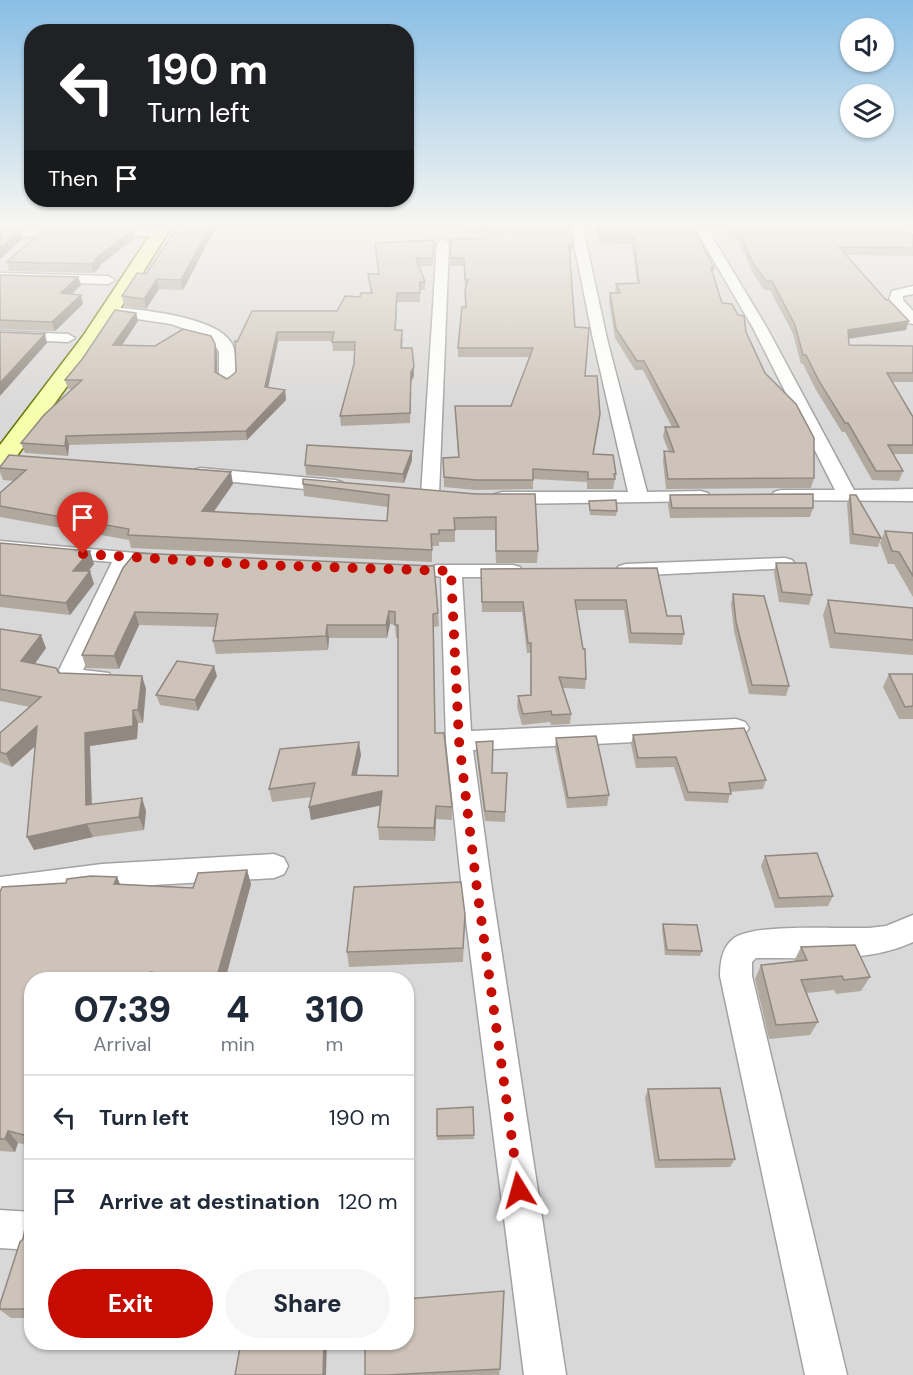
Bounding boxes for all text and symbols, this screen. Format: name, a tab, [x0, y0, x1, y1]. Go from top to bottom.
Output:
map controls	[840, 18, 894, 138]
button: sound	[840, 18, 894, 72]
text: 190 m	[147, 42, 268, 97]
icon: left	[48, 48, 126, 126]
button: layers	[840, 84, 894, 138]
text: Turn left	[147, 95, 250, 130]
icon: arrive	[110, 162, 143, 195]
text: Then	[48, 164, 98, 193]
pin	[57, 492, 108, 554]
icon: arrive	[66, 501, 99, 534]
text: 07:39	[73, 986, 171, 1033]
text: 4	[226, 986, 250, 1033]
text: 310	[304, 986, 365, 1033]
text: Arrival	[93, 1031, 151, 1057]
text: min	[221, 1031, 255, 1057]
text: m	[325, 1031, 343, 1057]
icon: left	[48, 1101, 81, 1134]
text: Turn left	[99, 1103, 189, 1132]
text: 190 m	[329, 1103, 390, 1132]
position arrow	[487, 1158, 551, 1222]
icon: arrive	[48, 1185, 81, 1218]
text: Arrive at destination	[99, 1187, 320, 1216]
text: 120 m	[338, 1187, 398, 1216]
button: Exit	[48, 1269, 213, 1338]
button: Share	[225, 1269, 390, 1338]

